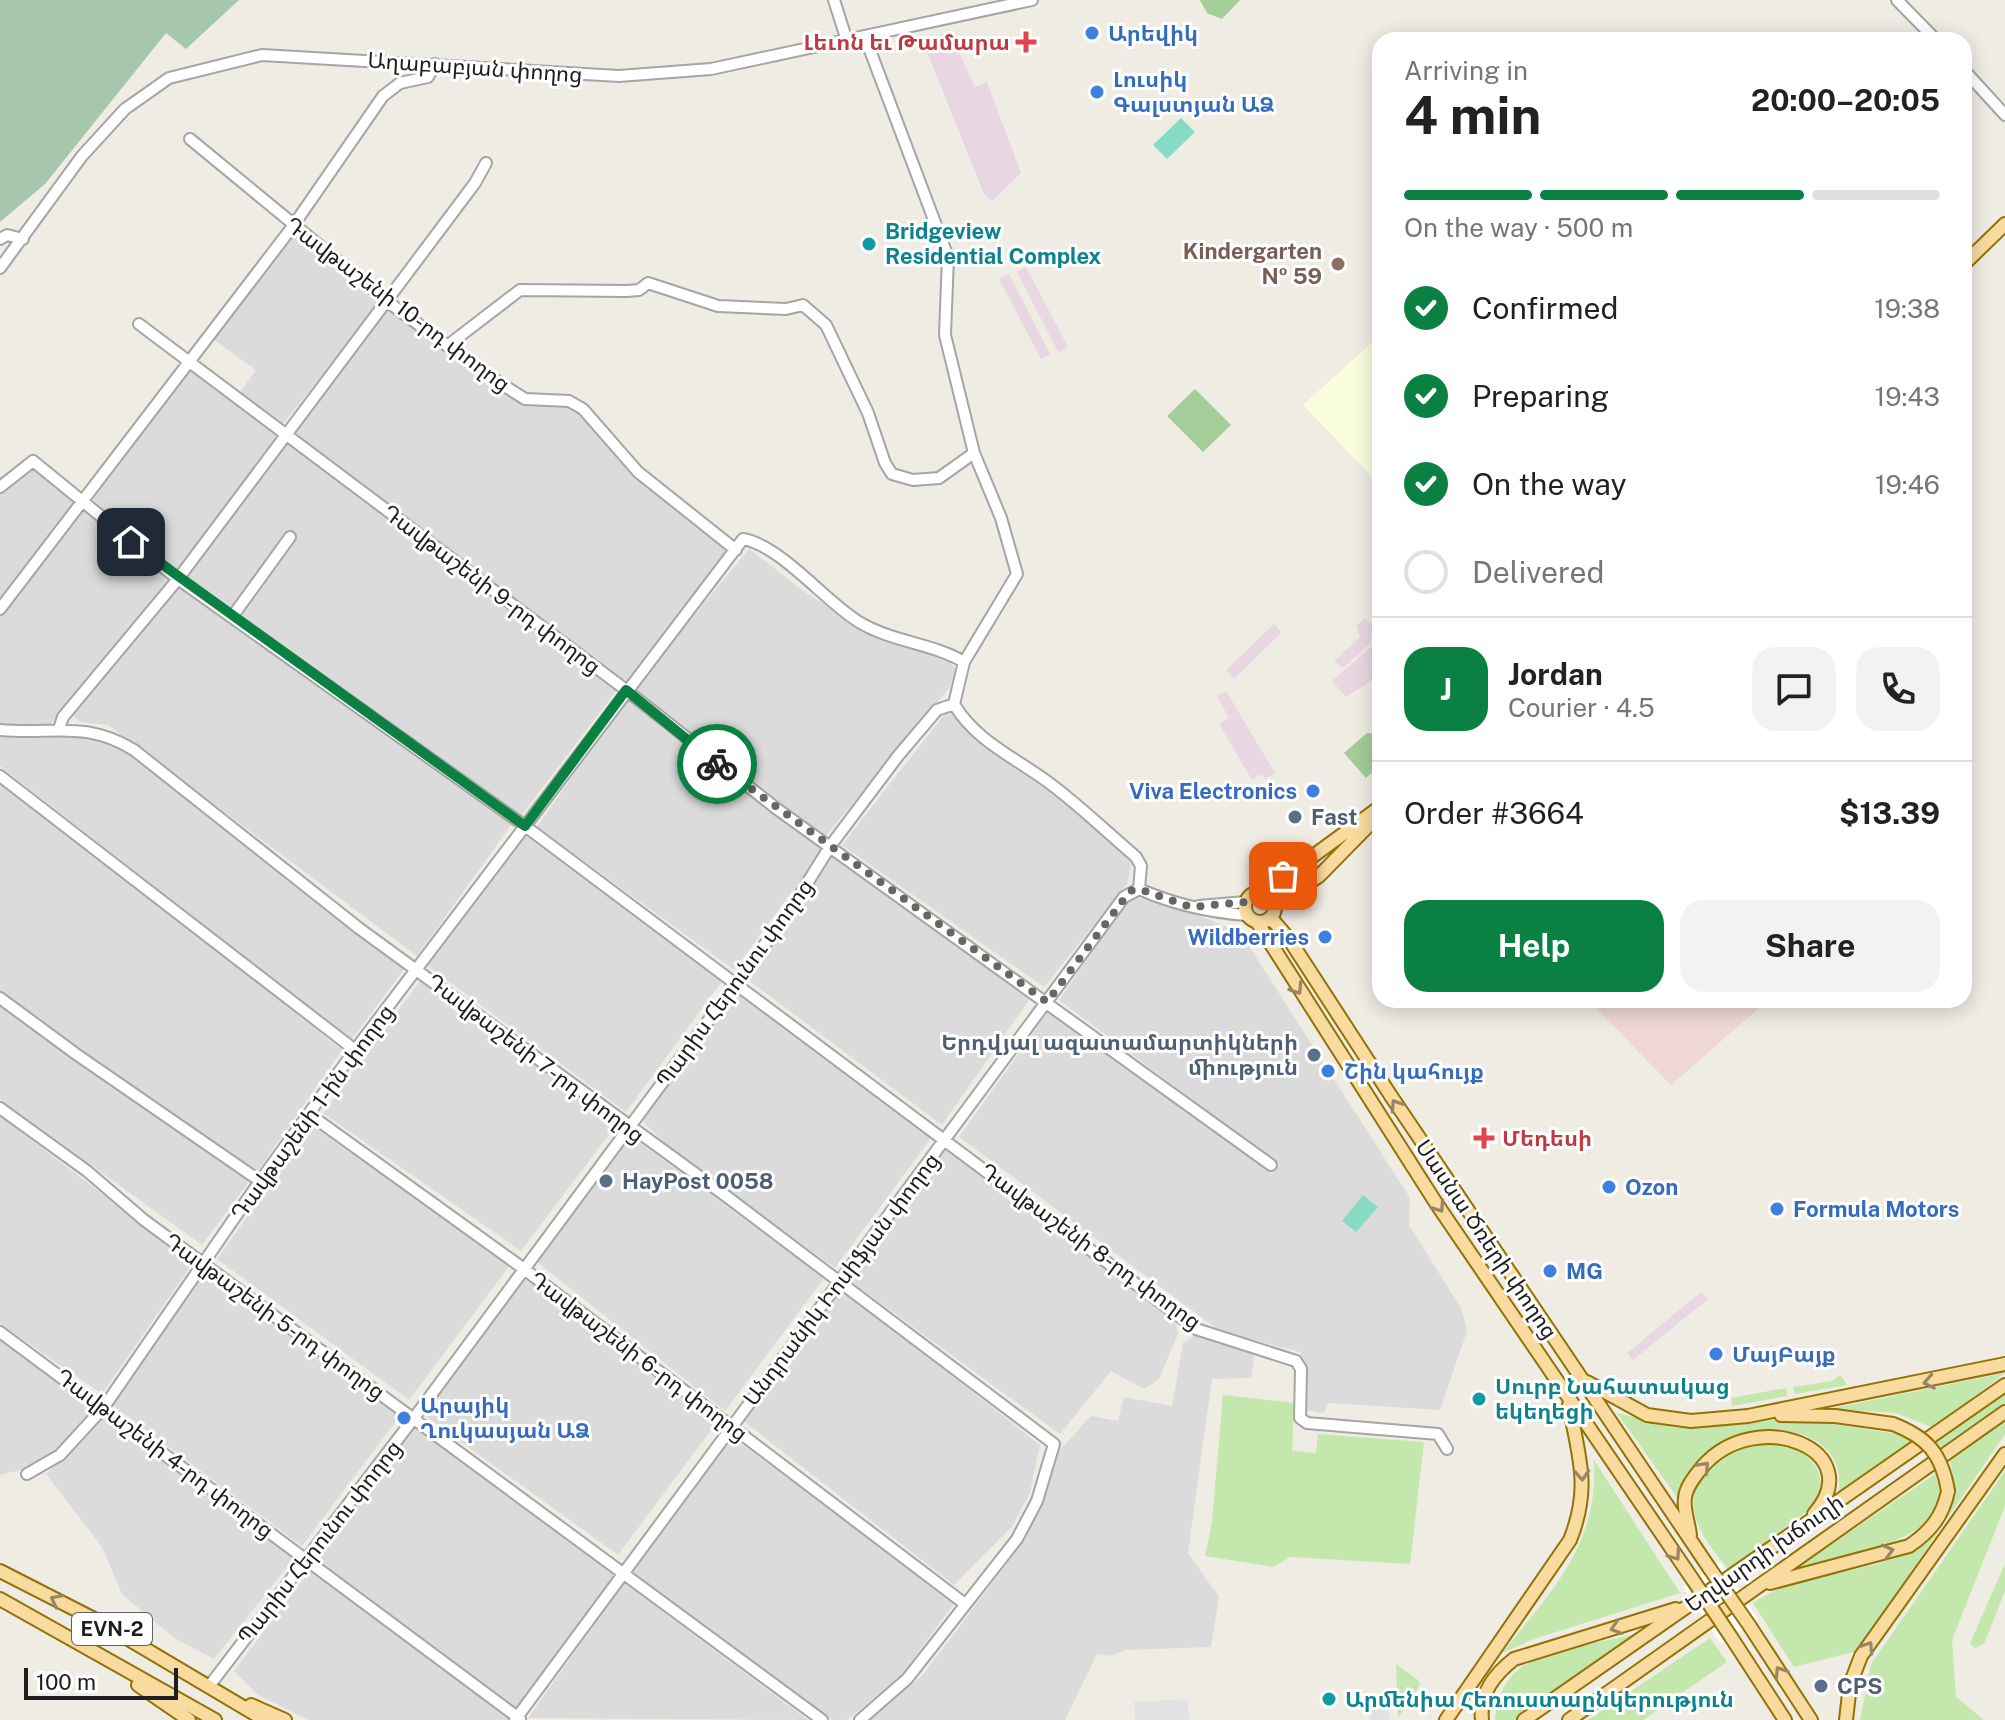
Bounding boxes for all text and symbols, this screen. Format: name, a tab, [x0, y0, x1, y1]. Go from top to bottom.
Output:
place label: Արեվիկ	[1108, 20, 1198, 46]
marker: Արեվիկ	[1083, 24, 1101, 42]
place label: Լեւոն եւ Թամարա	[804, 29, 1010, 55]
marker: Լեւոն եւ Թամարա	[1017, 33, 1035, 51]
street label: Աղաբաբյան փողոց	[367, 47, 583, 87]
text: Arriving in	[1404, 55, 1528, 86]
place label: Լուսիկ Գալստյան ԱՁ	[1113, 66, 1274, 117]
text: 20:00–20:05	[1751, 82, 1940, 118]
marker: Լուսիկ Գալստյան ԱՁ	[1088, 83, 1106, 101]
text: 4 min	[1404, 85, 1541, 146]
street label: Դավթաշենի 10-րդ փողոց	[281, 211, 515, 397]
text: On the way · 500 m	[1404, 212, 1633, 243]
place label: Bridgeview Residential Complex	[885, 218, 1101, 269]
marker: Bridgeview Residential Complex	[860, 235, 878, 253]
place label: Kindergarten № 59	[1183, 238, 1322, 289]
marker: Kindergarten № 59	[1329, 255, 1347, 273]
icon: check	[1404, 286, 1448, 330]
text: Confirmed	[1472, 290, 1618, 326]
text: 19:38	[1874, 293, 1940, 324]
icon: check	[1404, 374, 1448, 418]
text: Preparing	[1472, 378, 1609, 414]
text: 19:43	[1875, 381, 1940, 412]
icon: check	[1404, 462, 1448, 506]
text: On the way	[1472, 466, 1626, 502]
text: 19:46	[1875, 469, 1940, 500]
street label: Դավթաշենի 9-րդ փողոց	[378, 499, 606, 679]
pin	[97, 508, 165, 576]
icon: home	[109, 520, 153, 564]
text: Delivered	[1472, 554, 1604, 590]
button: chat	[1752, 647, 1836, 731]
button: phone	[1856, 647, 1940, 731]
text: Jordan	[1508, 656, 1603, 692]
text: J	[1440, 671, 1452, 707]
text: Courier · 4.5	[1508, 692, 1655, 723]
courier	[677, 724, 757, 804]
icon: bike	[695, 742, 739, 786]
place label: Viva Electronics	[1129, 778, 1297, 804]
marker: Viva Electronics	[1304, 782, 1322, 800]
text: Order #3664	[1404, 795, 1584, 831]
text: $13.39	[1839, 795, 1940, 831]
place label: Fast	[1311, 804, 1357, 830]
marker: Fast	[1286, 808, 1304, 826]
pin	[1249, 842, 1317, 910]
icon: bag	[1261, 854, 1305, 898]
street label: Պարիս Հերունու փողոց	[650, 874, 818, 1092]
button: Help	[1404, 900, 1664, 992]
button: Share	[1680, 900, 1940, 992]
place label: Wildberries	[1187, 924, 1309, 950]
marker: Wildberries	[1316, 928, 1334, 946]
street label: Դավթաշենի 7-րդ փողոց	[422, 968, 650, 1148]
one-way arrow	[1287, 980, 1302, 995]
street label: Դավթաշենի 1-ին փողոց	[225, 999, 399, 1225]
place label: Երդվյալ ազատամարտիկների միություն	[941, 1029, 1298, 1080]
marker: Երդվյալ ազատամարտիկների միություն	[1305, 1046, 1323, 1064]
place label: Շին կահույք	[1344, 1058, 1484, 1084]
marker: Շին կահույք	[1319, 1062, 1337, 1080]
one-way arrow	[1391, 1099, 1406, 1113]
place label: Մեդեսի	[1502, 1125, 1592, 1151]
marker: Մեդեսի	[1473, 1127, 1495, 1149]
street label: Սասնա Ծռերի փողոց	[1411, 1134, 1563, 1344]
street label: Անդրանիկ Իոսիֆյան փողոց	[737, 1147, 945, 1411]
street label: Դավթաշենի 8-րդ փողոց	[976, 1157, 1206, 1335]
place label: HayPost 0058	[622, 1168, 774, 1194]
marker: HayPost 0058	[597, 1172, 615, 1190]
place label: Ozon	[1625, 1174, 1678, 1200]
marker: Ozon	[1600, 1178, 1618, 1196]
place label: Formula Motors	[1793, 1196, 1959, 1222]
one-way arrow	[1429, 1199, 1444, 1213]
marker: Formula Motors	[1768, 1200, 1786, 1218]
street label: Դավթաշենի 5-րդ փողոց	[160, 1227, 390, 1405]
place label: MG	[1566, 1258, 1603, 1284]
marker: MG	[1541, 1262, 1559, 1280]
street label: Դավթաշենի 6-րդ փողոց	[525, 1266, 753, 1446]
place label: ՄայԲայք	[1732, 1341, 1836, 1367]
marker: ՄայԲայք	[1707, 1345, 1725, 1363]
street label: Դավթաշենի 4-րդ փողոց	[51, 1363, 279, 1543]
one-way arrow	[1922, 1372, 1936, 1389]
place label: Սուրբ Նահատակաց եկեղեցի	[1495, 1373, 1730, 1424]
marker: Սուրբ Նահատակաց եկեղեցի	[1470, 1390, 1488, 1408]
place label: Արայիկ Ղուկասյան ԱՁ	[420, 1392, 590, 1443]
marker: Արայիկ Ղուկասյան ԱՁ	[395, 1409, 413, 1427]
street label: Պարիս Հերունու փողոց	[231, 1435, 407, 1649]
one-way arrow	[1694, 1462, 1709, 1476]
one-way arrow	[1573, 1468, 1590, 1481]
street label: Եղվարդի խճուղի	[1680, 1489, 1848, 1617]
one-way arrow	[1881, 1544, 1895, 1561]
one-way arrow	[1665, 1546, 1680, 1560]
one-way arrow	[50, 1594, 65, 1609]
road number: EVN-2	[72, 1613, 152, 1645]
one-way arrow	[1610, 1619, 1624, 1635]
one-way arrow	[1858, 1641, 1873, 1655]
scale bar	[24, 1664, 178, 1700]
one-way arrow	[1774, 1667, 1789, 1681]
text: 100 m	[36, 1669, 96, 1695]
place label: CPS	[1837, 1673, 1882, 1699]
marker: CPS	[1812, 1677, 1830, 1695]
place label: Արմենիա Հեռուստաընկերություն	[1345, 1686, 1734, 1712]
marker: Արմենիա Հեռուստաընկերություն	[1320, 1690, 1338, 1708]

